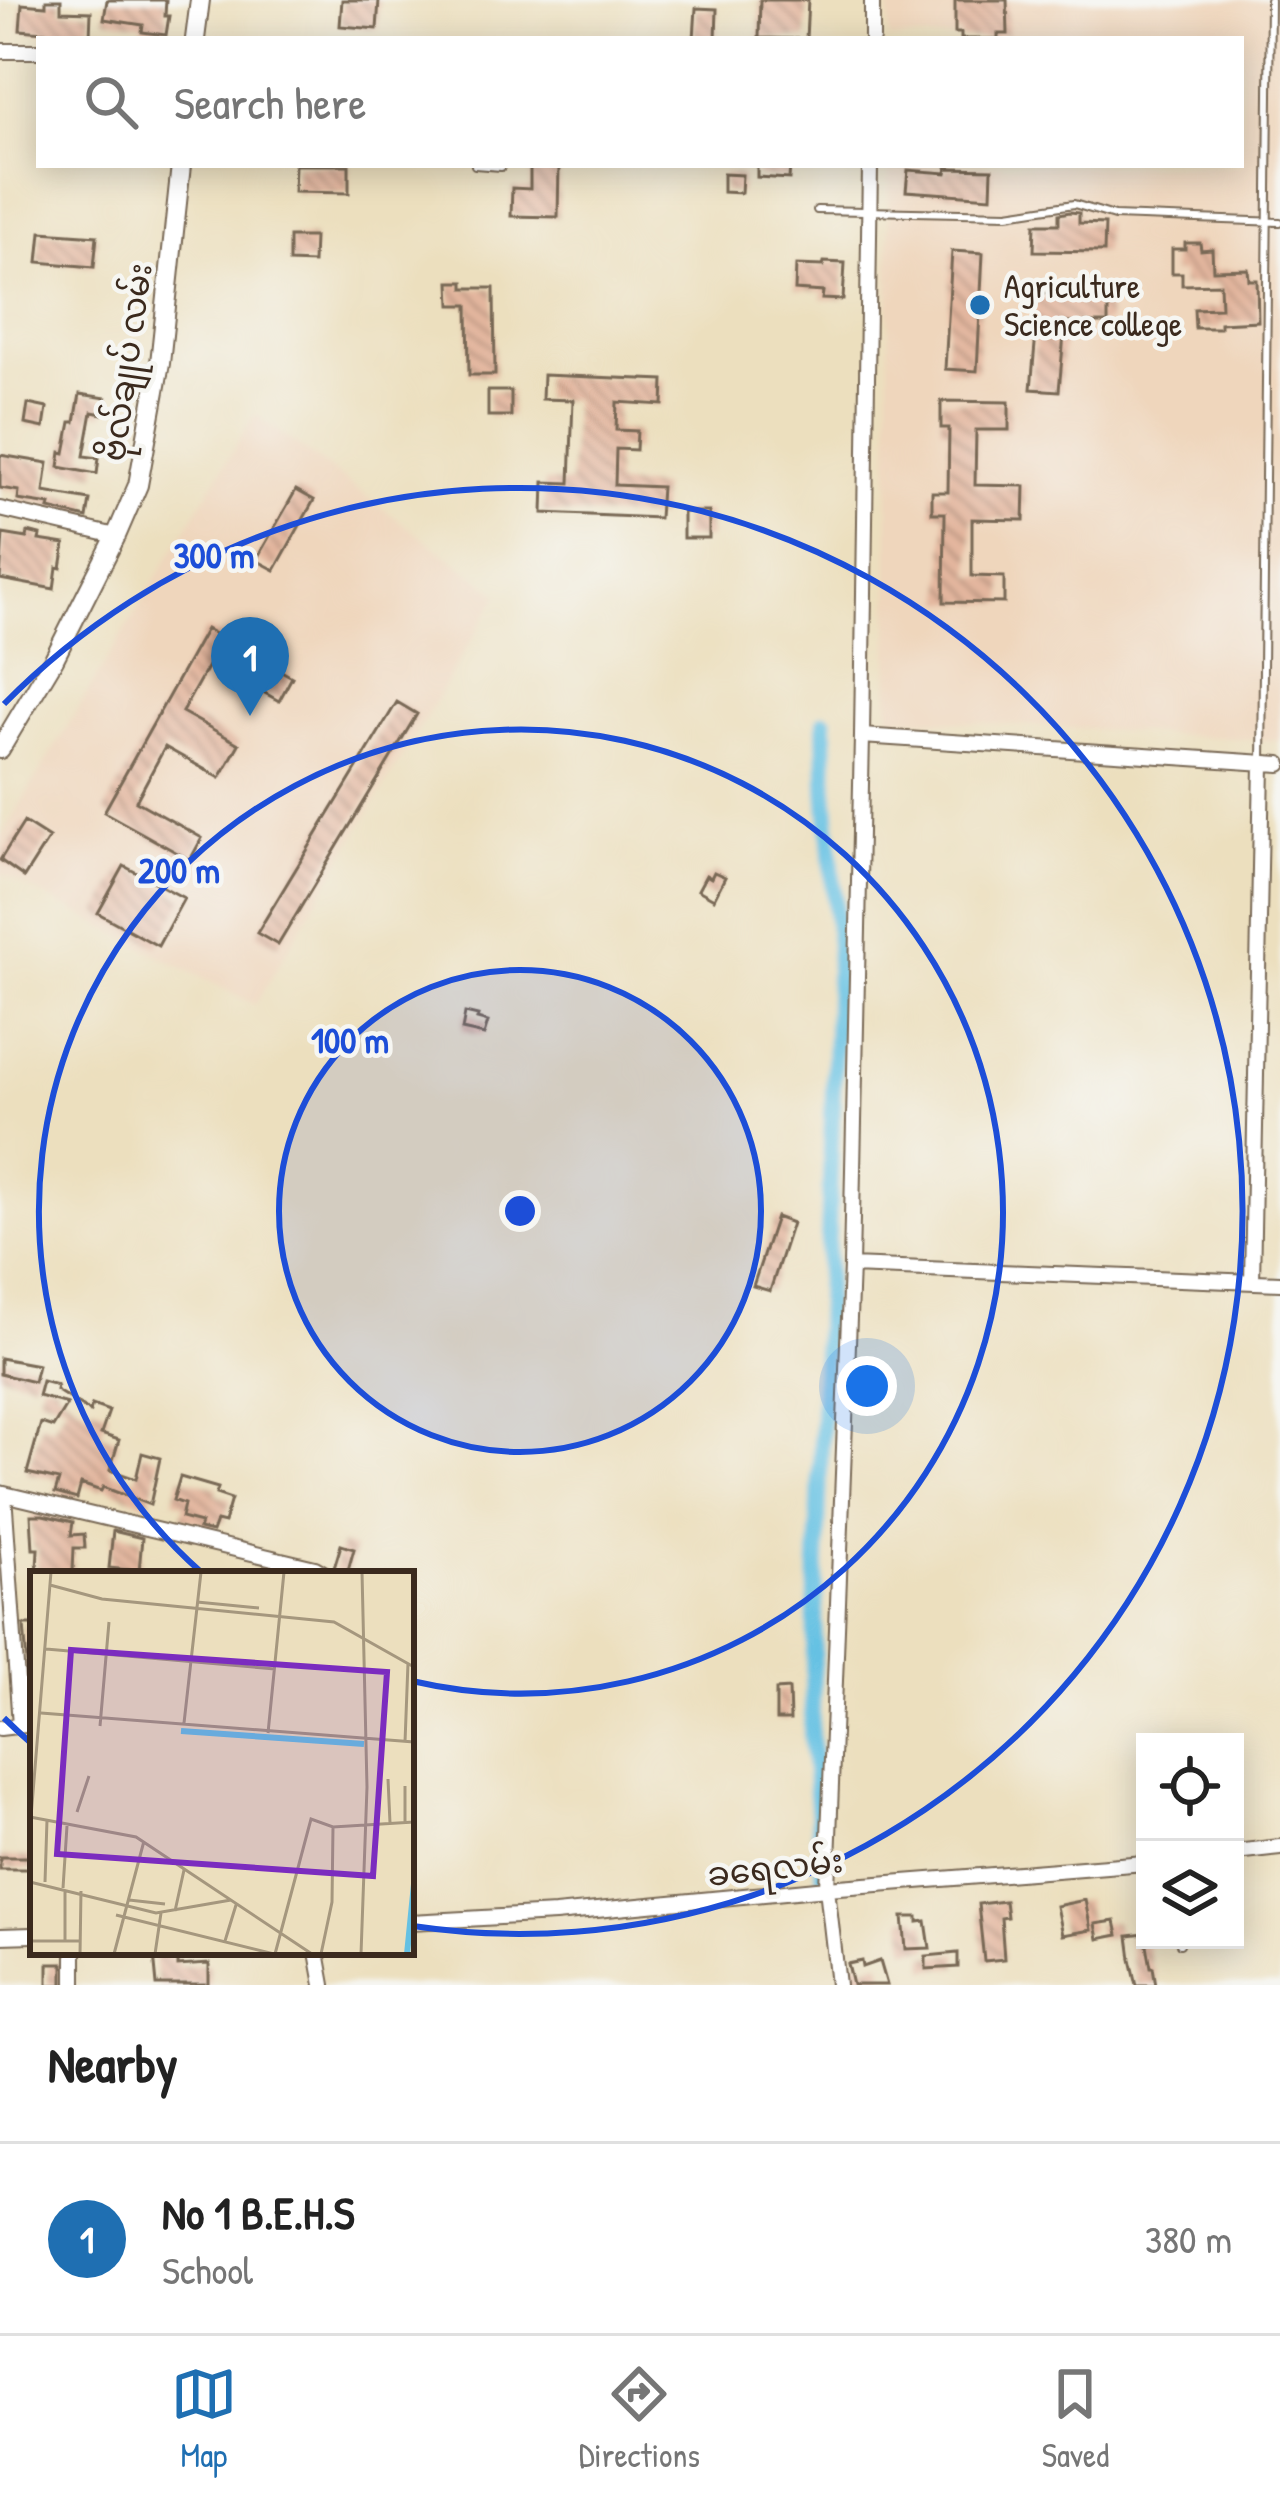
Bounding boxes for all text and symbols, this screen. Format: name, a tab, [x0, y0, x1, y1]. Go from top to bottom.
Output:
search box	[36, 36, 1244, 168]
icon: search	[78, 69, 144, 135]
text: Search here	[174, 72, 366, 133]
street label: ဗိုလ်ချုပ် လမ်း	[90, 260, 167, 465]
place label: Agriculture Science college	[1004, 264, 1182, 347]
marker: Agriculture Science college	[967, 292, 993, 318]
text: 300 m	[173, 530, 255, 579]
pin: 1	[211, 617, 289, 716]
text: 200 m	[138, 845, 220, 894]
text: 100 m	[311, 1015, 389, 1064]
centre of rings	[499, 1190, 541, 1232]
your location	[837, 1356, 897, 1416]
inset map	[30, 1571, 414, 1955]
map controls	[1136, 1733, 1244, 1949]
button: locate	[1136, 1733, 1244, 1841]
street label: ခရေလမ်း	[705, 1838, 846, 1901]
button: layers	[1136, 1841, 1244, 1949]
text: Nearby	[48, 2029, 178, 2098]
text: No 1 B.E.H.S	[162, 2182, 354, 2243]
text: 1	[80, 2212, 94, 2265]
text: 380 m	[1145, 2212, 1232, 2265]
text: School	[162, 2243, 253, 2296]
tab: Map	[171, 2361, 237, 2477]
tab: Directions	[579, 2361, 700, 2477]
tab: Saved	[1042, 2361, 1109, 2477]

